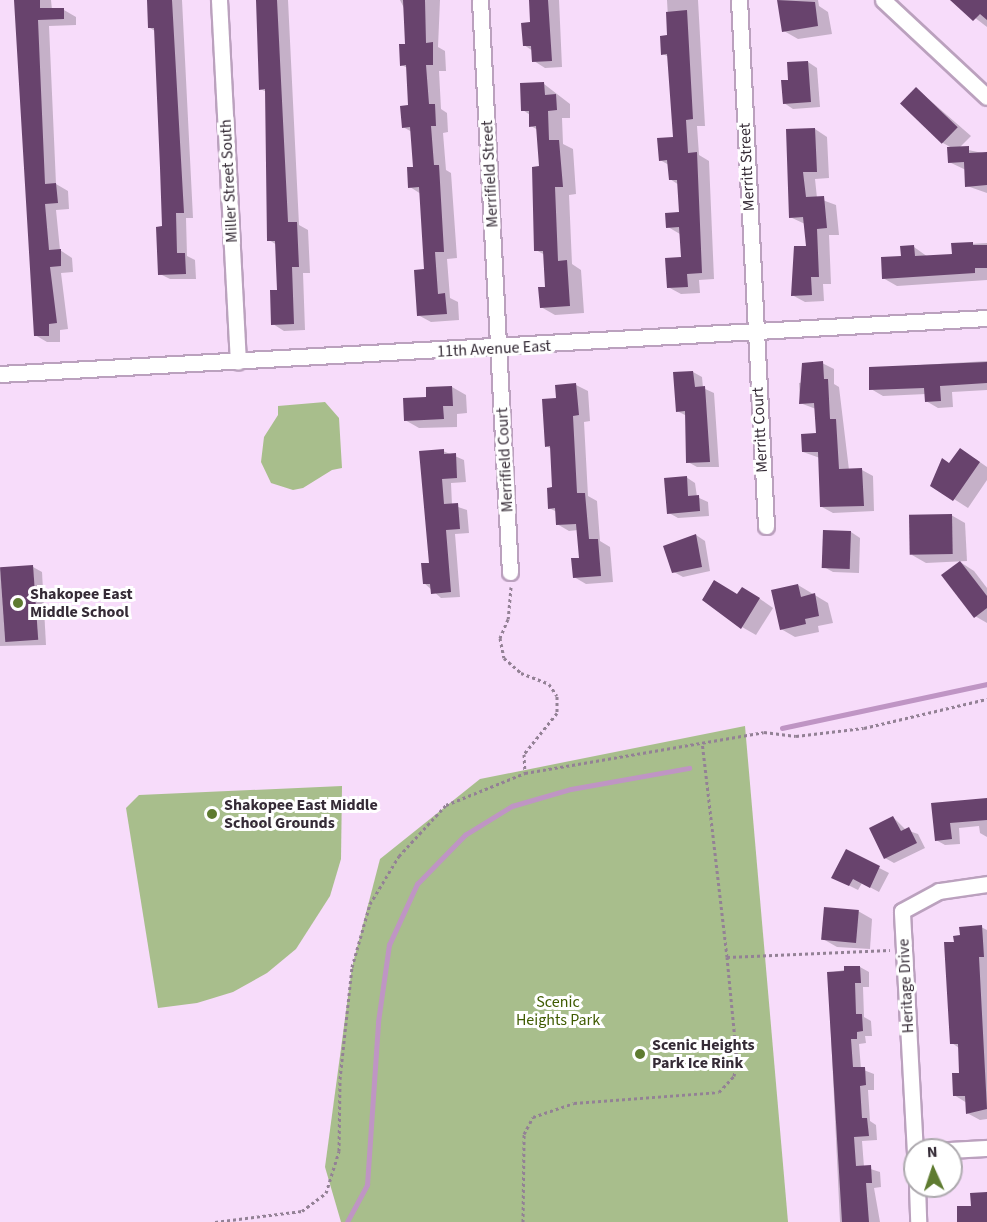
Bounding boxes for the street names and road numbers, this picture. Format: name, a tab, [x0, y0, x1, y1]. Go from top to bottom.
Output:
street label: Miller Street South	[216, 119, 242, 243]
street label: Merrifield Street	[478, 120, 502, 228]
street label: Merritt Street	[735, 122, 759, 212]
street label: 11th Avenue East	[437, 336, 551, 362]
street label: Merritt Court	[748, 387, 772, 473]
street label: Merrifield Court	[493, 407, 517, 513]
street label: Heritage Drive	[894, 938, 918, 1034]

